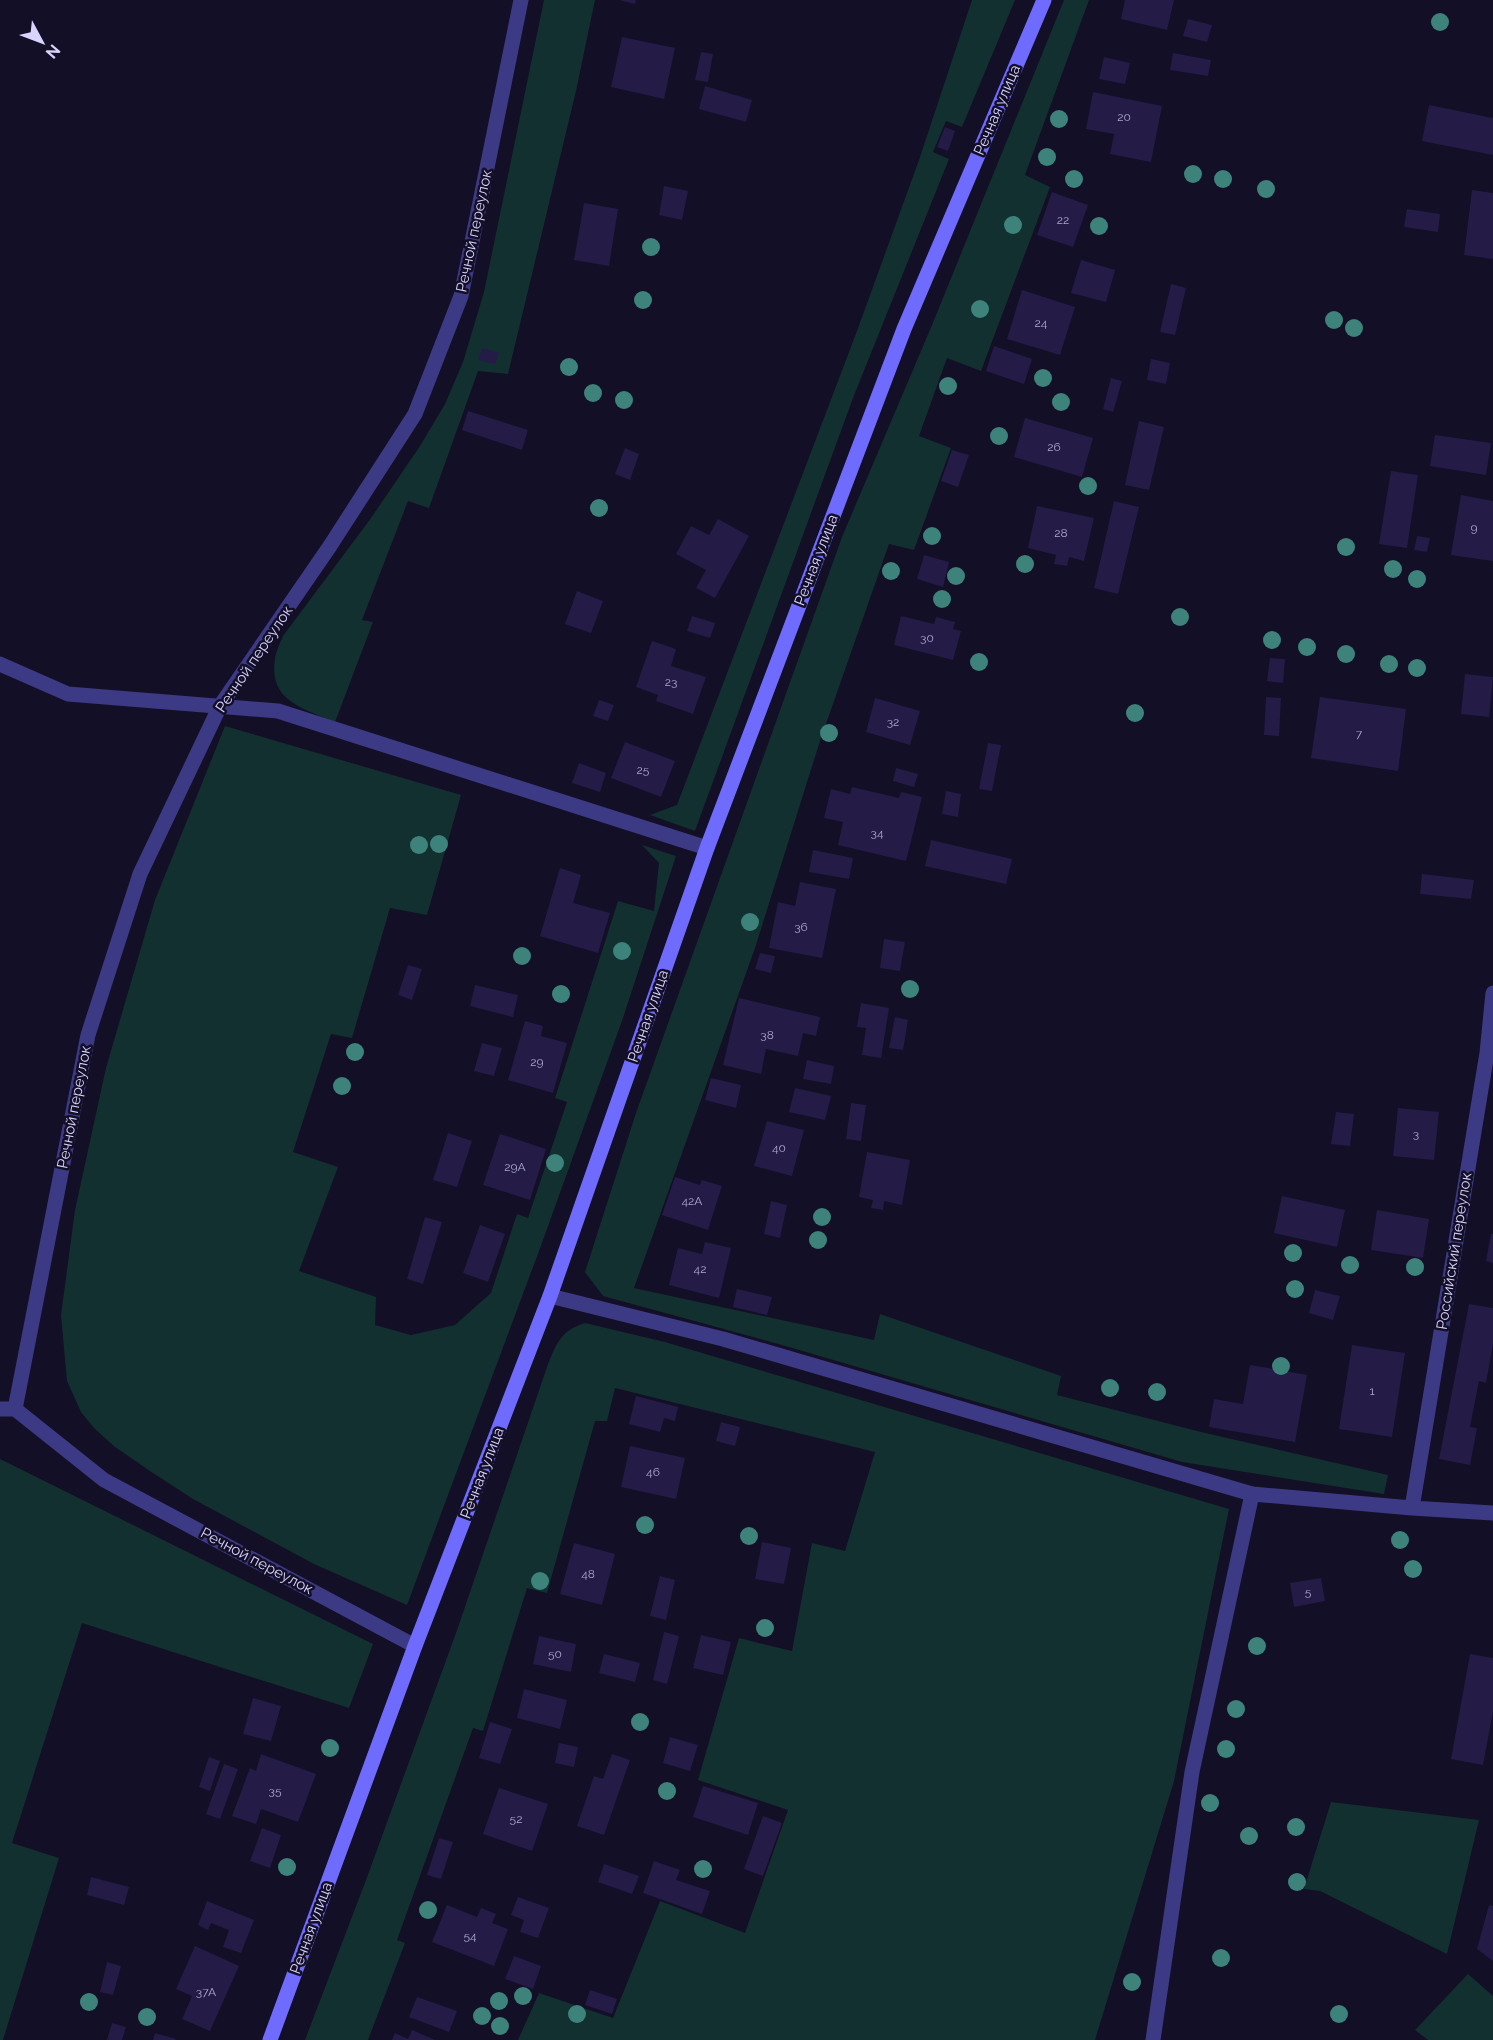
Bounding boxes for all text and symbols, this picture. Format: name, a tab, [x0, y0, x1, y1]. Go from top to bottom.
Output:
north arrow	[12, 12, 72, 72]
text: N	[42, 41, 64, 62]
street label: Речная улица	[970, 62, 1024, 158]
house number: 20	[1117, 110, 1131, 124]
street label: Речной переулок	[452, 168, 496, 294]
house number: 22	[1057, 213, 1069, 227]
house number: 24	[1035, 316, 1048, 330]
house number: 26	[1047, 440, 1061, 454]
street label: Речная улица	[790, 512, 842, 608]
house number: 9	[1470, 521, 1478, 535]
house number: 28	[1054, 526, 1068, 540]
street label: Речной переулок	[212, 602, 296, 716]
house number: 30	[920, 631, 934, 645]
house number: 23	[665, 675, 677, 689]
house number: 32	[887, 715, 899, 729]
house number: 7	[1356, 727, 1363, 741]
house number: 25	[637, 763, 650, 777]
house number: 34	[871, 826, 884, 840]
house number: 36	[794, 920, 808, 934]
street label: Речная улица	[624, 967, 672, 1065]
house number: 38	[760, 1028, 774, 1042]
street label: Речной переулок	[53, 1044, 95, 1170]
house number: 29	[530, 1055, 544, 1069]
house number: 3	[1413, 1127, 1419, 1141]
house number: 40	[772, 1141, 786, 1155]
house number: 29А	[504, 1160, 526, 1174]
street label: Российский переулок	[1433, 1171, 1475, 1331]
house number: 42А	[682, 1194, 702, 1208]
house number: 42	[694, 1262, 706, 1276]
house number: 1	[1369, 1384, 1375, 1398]
street label: Речная улица	[456, 1425, 508, 1521]
house number: 46	[646, 1465, 660, 1479]
street label: Речной переулок	[198, 1524, 317, 1598]
house number: 48	[581, 1567, 595, 1581]
house number: 5	[1305, 1585, 1312, 1599]
house number: 50	[548, 1647, 562, 1661]
house number: 35	[269, 1784, 282, 1798]
house number: 52	[510, 1812, 522, 1826]
street label: Речная улица	[286, 1880, 336, 1976]
house number: 54	[463, 1929, 477, 1943]
house number: 37А	[196, 1985, 216, 1999]

